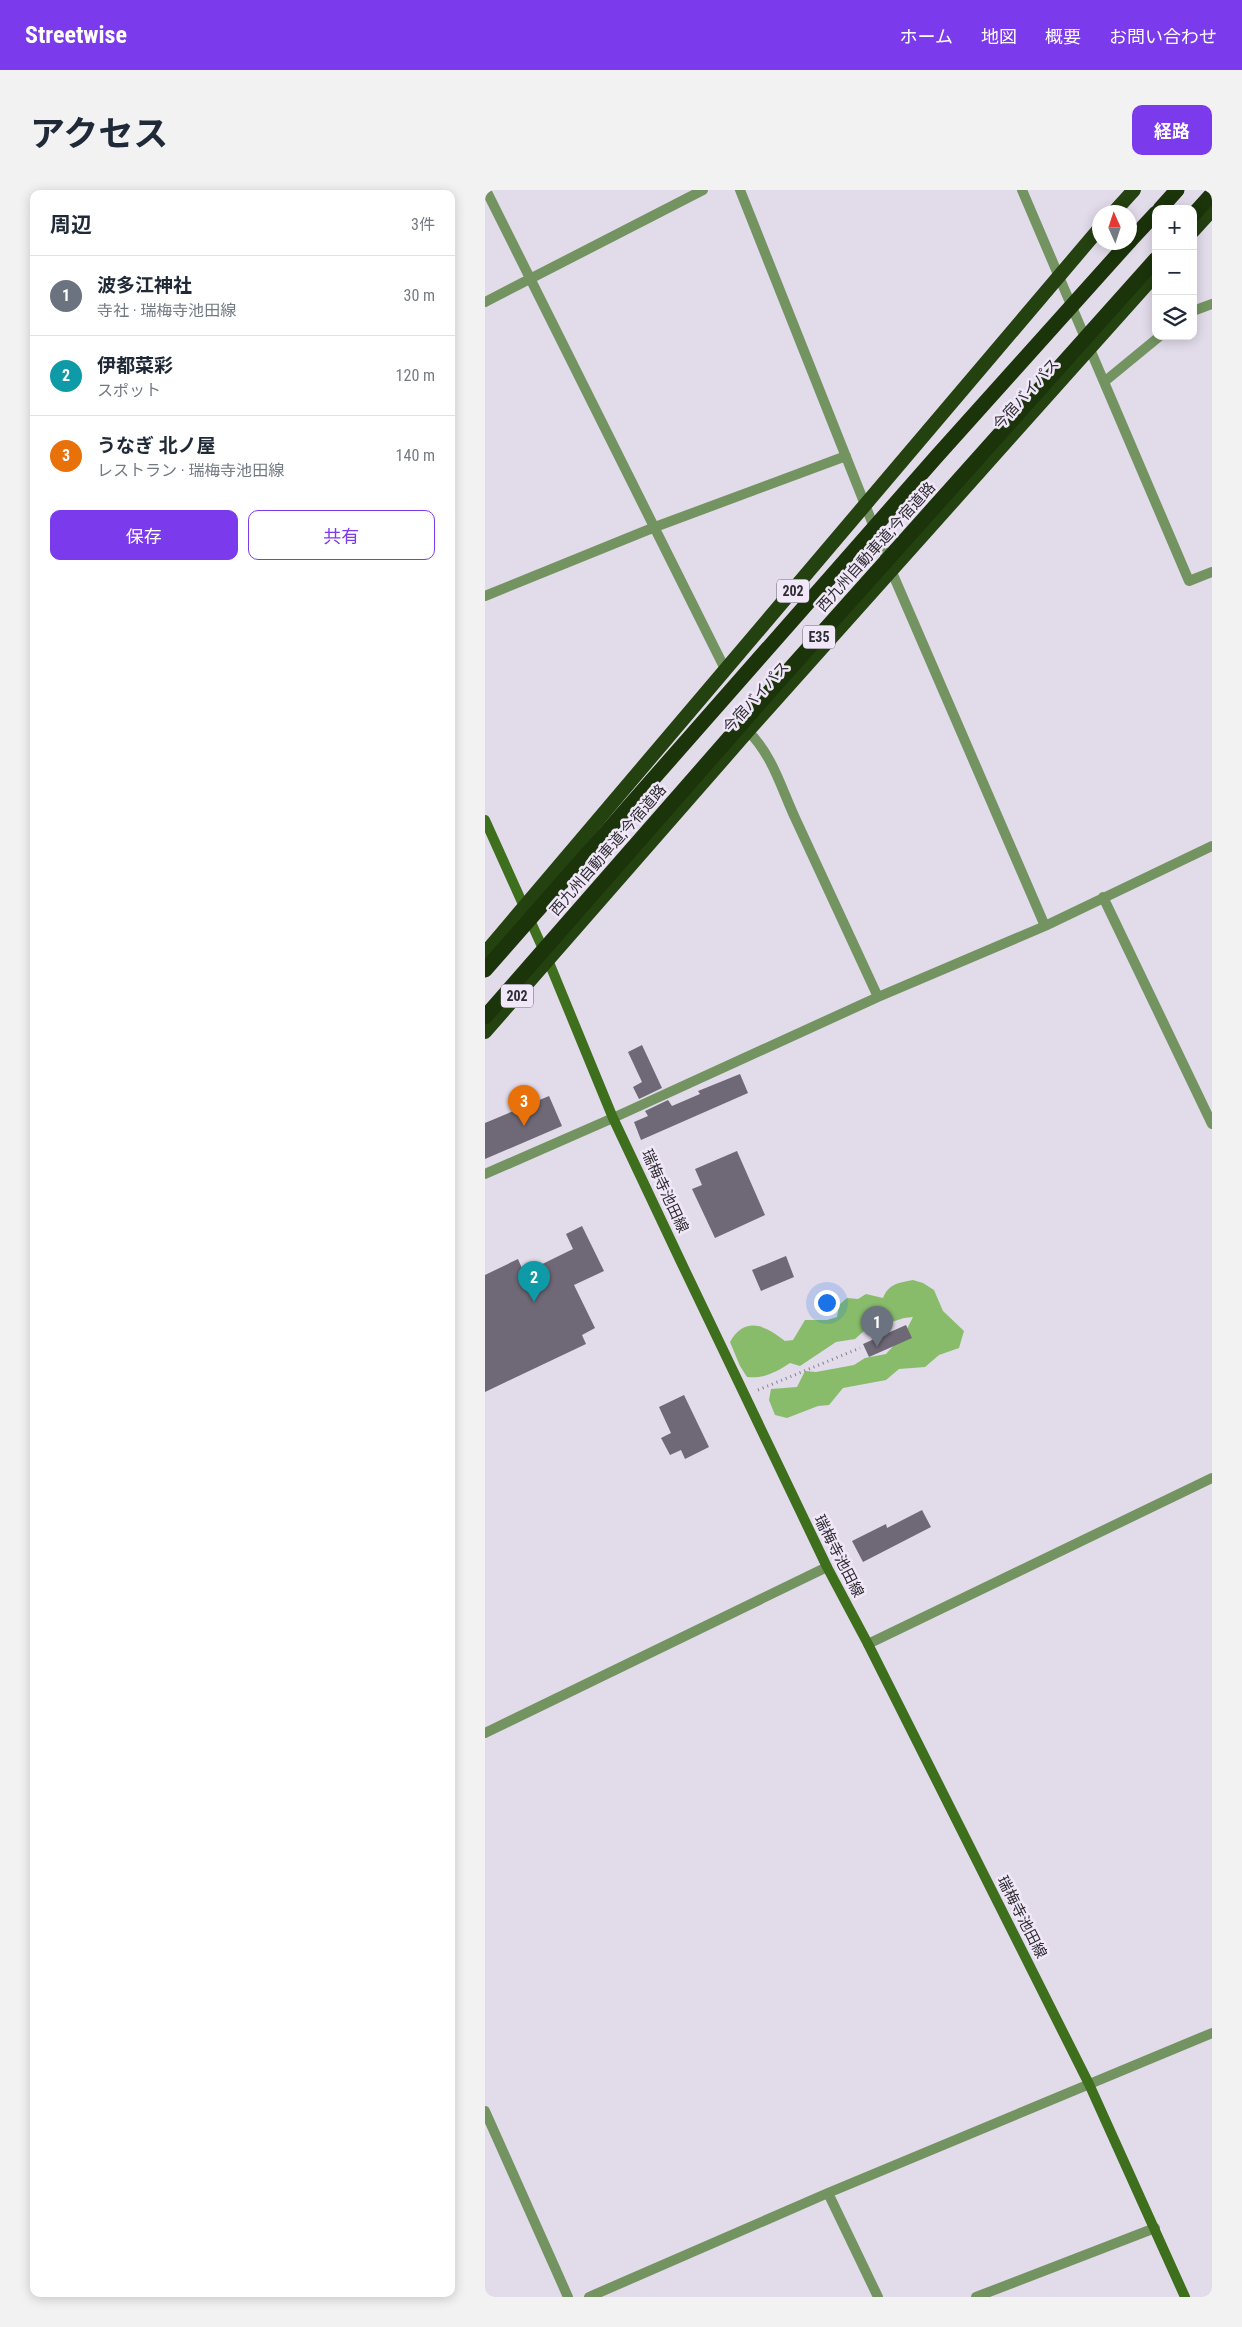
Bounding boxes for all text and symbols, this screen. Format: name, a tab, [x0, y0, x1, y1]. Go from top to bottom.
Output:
text: Streetwise	[25, 21, 127, 49]
text: ホーム	[900, 26, 953, 47]
text: 地図	[981, 26, 1017, 47]
text: 概要	[1045, 26, 1081, 47]
text: お問い合わせ	[1109, 26, 1217, 47]
button: 経路	[1132, 105, 1212, 155]
text: アクセス	[30, 114, 168, 155]
north arrow	[1092, 205, 1137, 250]
map controls	[1152, 205, 1197, 340]
button: +	[1152, 205, 1197, 250]
text: 周辺	[50, 213, 92, 237]
text: 3件	[411, 215, 435, 234]
button: −	[1152, 250, 1197, 295]
text: 波多江神社	[97, 274, 192, 297]
text: 1	[62, 286, 70, 305]
text: 30 m	[403, 286, 435, 305]
button: layers	[1152, 295, 1197, 340]
text: 寺社 · 瑞梅寺池田線	[97, 301, 236, 320]
text: 伊都菜彩	[97, 354, 173, 377]
street label: 今宿バイパス	[989, 355, 1063, 433]
text: 2	[62, 366, 70, 385]
text: 120 m	[396, 366, 435, 385]
text: スポット	[97, 381, 161, 400]
text: うなぎ 北ノ屋	[97, 434, 215, 457]
text: 3	[62, 446, 70, 465]
text: 140 m	[396, 446, 435, 465]
text: レストラン · 瑞梅寺池田線	[97, 461, 284, 480]
street label: 西九州自動車道;今宿道路	[813, 479, 939, 615]
button: 保存	[50, 510, 238, 560]
button: 共有	[248, 510, 435, 560]
road number: 202	[777, 580, 809, 602]
road number: E35	[803, 626, 835, 648]
street label: 今宿バイパス	[719, 658, 793, 736]
street label: 西九州自動車道;今宿道路	[546, 781, 670, 919]
road number: 202	[501, 984, 533, 1008]
pin: 3	[508, 1085, 540, 1126]
street label: 瑞梅寺池田線	[638, 1146, 692, 1236]
pin: 2	[518, 1261, 550, 1302]
your location	[814, 1290, 840, 1316]
pin: 1	[861, 1306, 893, 1347]
street label: 瑞梅寺池田線	[811, 1512, 867, 1600]
street label: 瑞梅寺池田線	[994, 1873, 1050, 1961]

